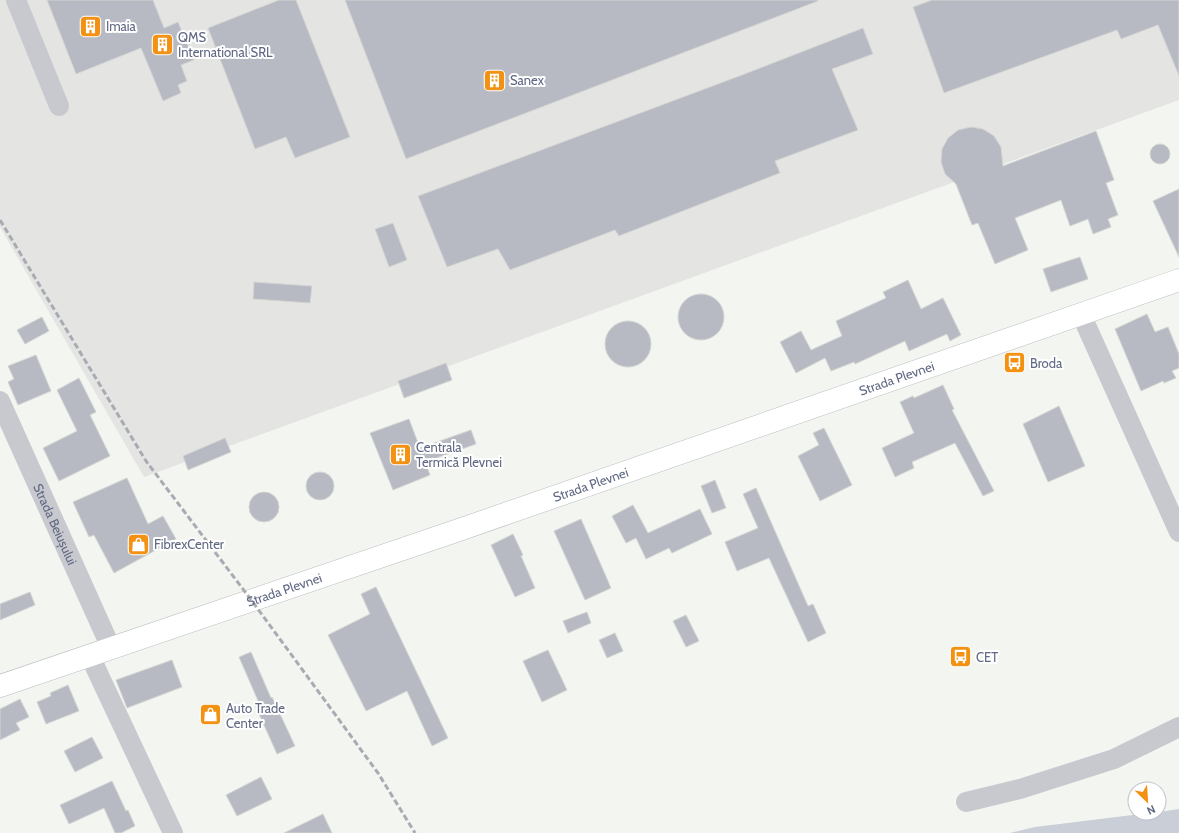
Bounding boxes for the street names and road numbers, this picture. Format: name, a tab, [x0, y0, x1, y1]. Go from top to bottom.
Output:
street label: Strada Plevnei	[857, 358, 936, 398]
street label: Strada Plevnei	[551, 464, 630, 505]
street label: Strada Beiușului	[30, 481, 81, 567]
street label: Strada Plevnei	[244, 569, 324, 610]

